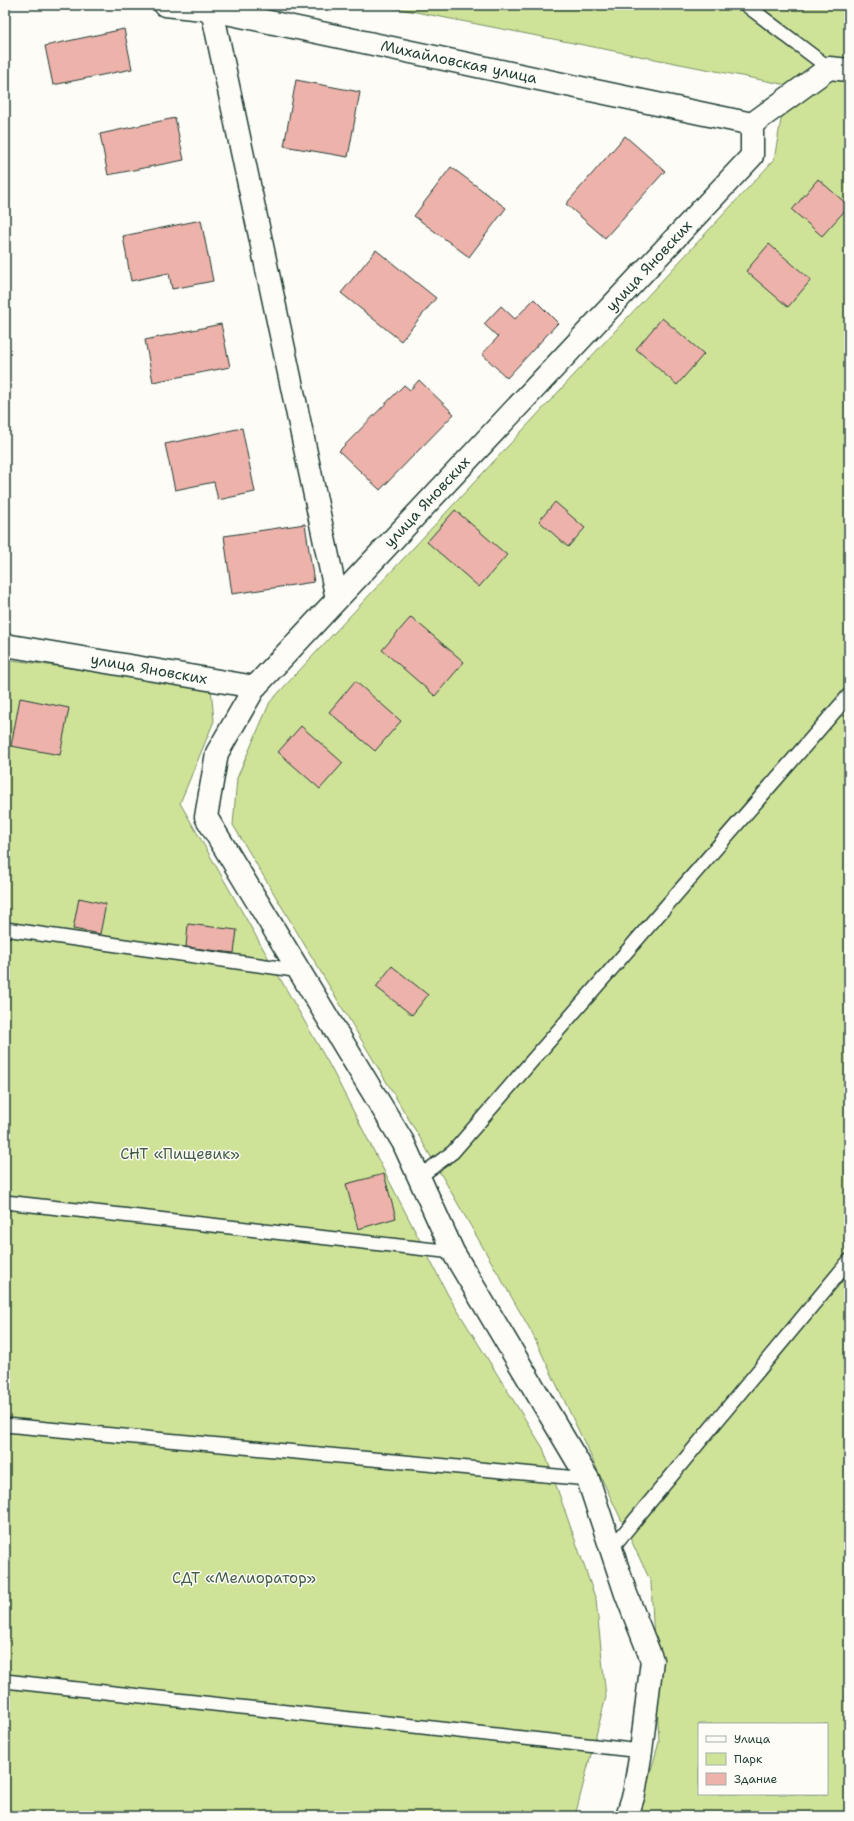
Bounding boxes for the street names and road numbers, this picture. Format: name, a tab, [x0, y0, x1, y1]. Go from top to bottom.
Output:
street label: Михайловская улица	[379, 36, 540, 89]
street label: улица Яновских	[601, 216, 697, 316]
street label: улица Яновских	[379, 452, 475, 552]
street label: улица Яновских	[89, 649, 209, 689]

